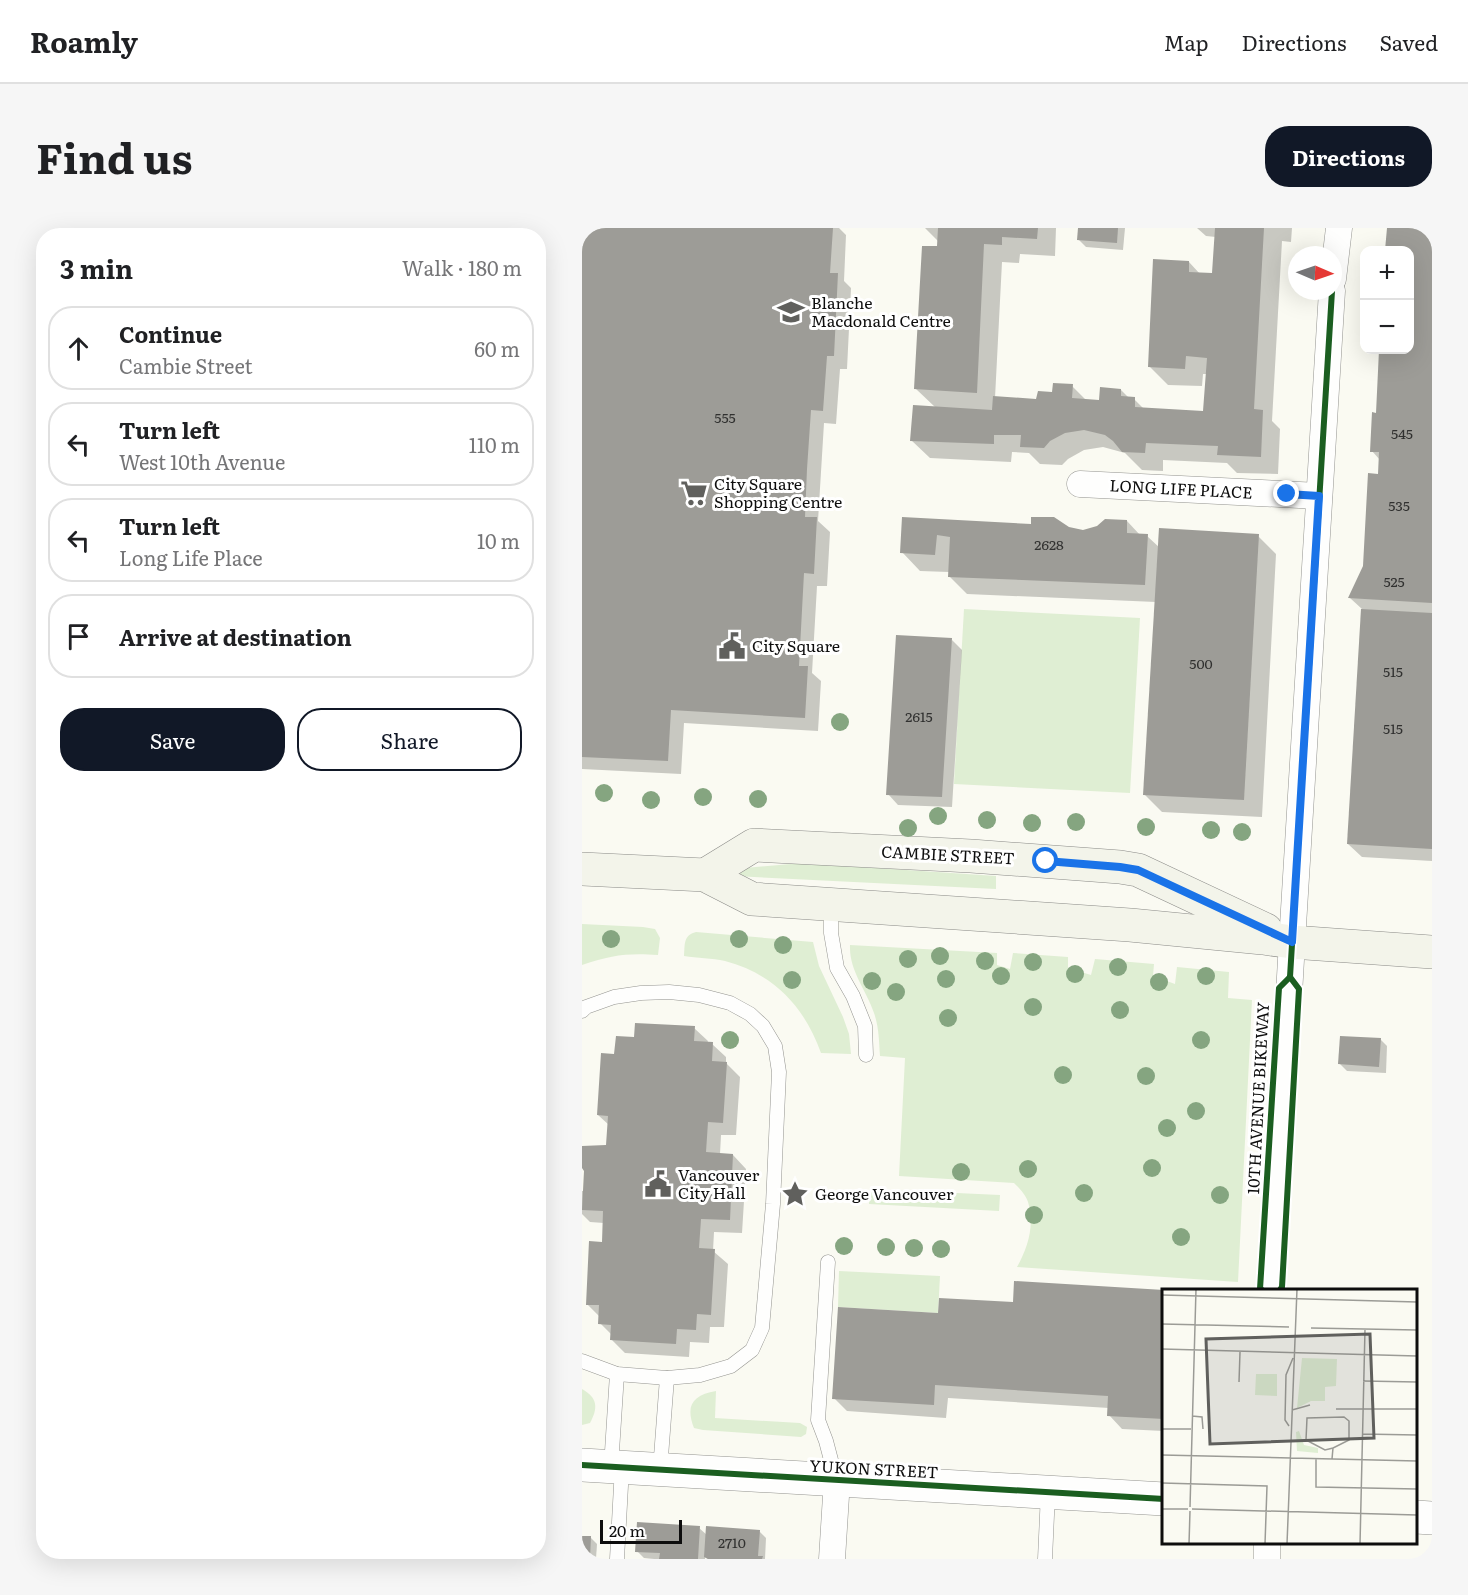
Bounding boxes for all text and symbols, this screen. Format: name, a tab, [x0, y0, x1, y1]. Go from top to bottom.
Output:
text: Roamly	[30, 20, 138, 62]
text: Map	[1164, 26, 1209, 57]
text: Directions	[1242, 26, 1347, 57]
text: Saved	[1380, 26, 1438, 57]
text: Find us	[36, 125, 193, 187]
button: Directions	[1265, 126, 1432, 187]
north arrow	[1288, 246, 1342, 300]
map controls	[1360, 246, 1414, 354]
button: +	[1360, 246, 1414, 300]
text: 3 min	[60, 248, 133, 287]
text: Walk · 180 m	[402, 252, 522, 282]
place label: Blanche Macdonald Centre	[811, 290, 951, 332]
school or university icon: Blanche Macdonald Centre	[776, 297, 806, 327]
button: −	[1360, 300, 1414, 354]
text: Continue	[119, 317, 222, 350]
icon: ahead	[62, 332, 95, 365]
text: 60 m	[474, 333, 520, 363]
text: Cambie Street	[119, 350, 253, 380]
house number: 555	[714, 407, 736, 427]
text: Turn left	[119, 413, 220, 446]
house number: 545	[1391, 423, 1413, 443]
icon: left	[62, 428, 95, 461]
text: 110 m	[469, 429, 520, 459]
text: West 10th Avenue	[119, 446, 285, 476]
place label: City Square Shopping Centre	[714, 471, 842, 513]
street label: LONG LIFE PLACE	[1109, 472, 1253, 504]
supermarket icon: City Square Shopping Centre	[679, 478, 709, 508]
route end	[1273, 480, 1299, 506]
house number: 535	[1388, 495, 1410, 515]
text: Turn left	[119, 509, 220, 542]
icon: left	[62, 524, 95, 557]
text: 10 m	[477, 525, 520, 555]
house number: 2628	[1034, 534, 1064, 554]
text: Long Life Place	[119, 542, 263, 572]
house number: 525	[1383, 571, 1405, 591]
icon: arrive	[62, 620, 95, 653]
text: Arrive at destination	[119, 620, 352, 653]
public building icon: City Square	[717, 631, 747, 661]
place label: City Square	[752, 633, 840, 657]
house number: 500	[1189, 653, 1213, 673]
house number: 515	[1383, 661, 1403, 681]
house number: 2615	[905, 706, 933, 726]
button: Save	[60, 708, 285, 771]
button: Share	[297, 708, 522, 771]
house number: 515	[1383, 718, 1403, 738]
street label: CAMBIE STREET	[881, 839, 1016, 869]
route start	[1032, 847, 1058, 873]
street label: 10TH AVENUE BIKEWAY	[1240, 1001, 1274, 1195]
place label: Vancouver City Hall	[678, 1162, 760, 1204]
public building icon: Vancouver City Hall	[643, 1169, 673, 1199]
place icon: George Vancouver	[780, 1179, 810, 1209]
place label: George Vancouver	[815, 1181, 954, 1205]
inset map	[1162, 1289, 1417, 1544]
street label: YUKON STREET	[809, 1453, 939, 1483]
scale bar	[600, 1517, 682, 1544]
text: 20 m	[609, 1518, 645, 1542]
house number: 2710	[718, 1532, 746, 1552]

